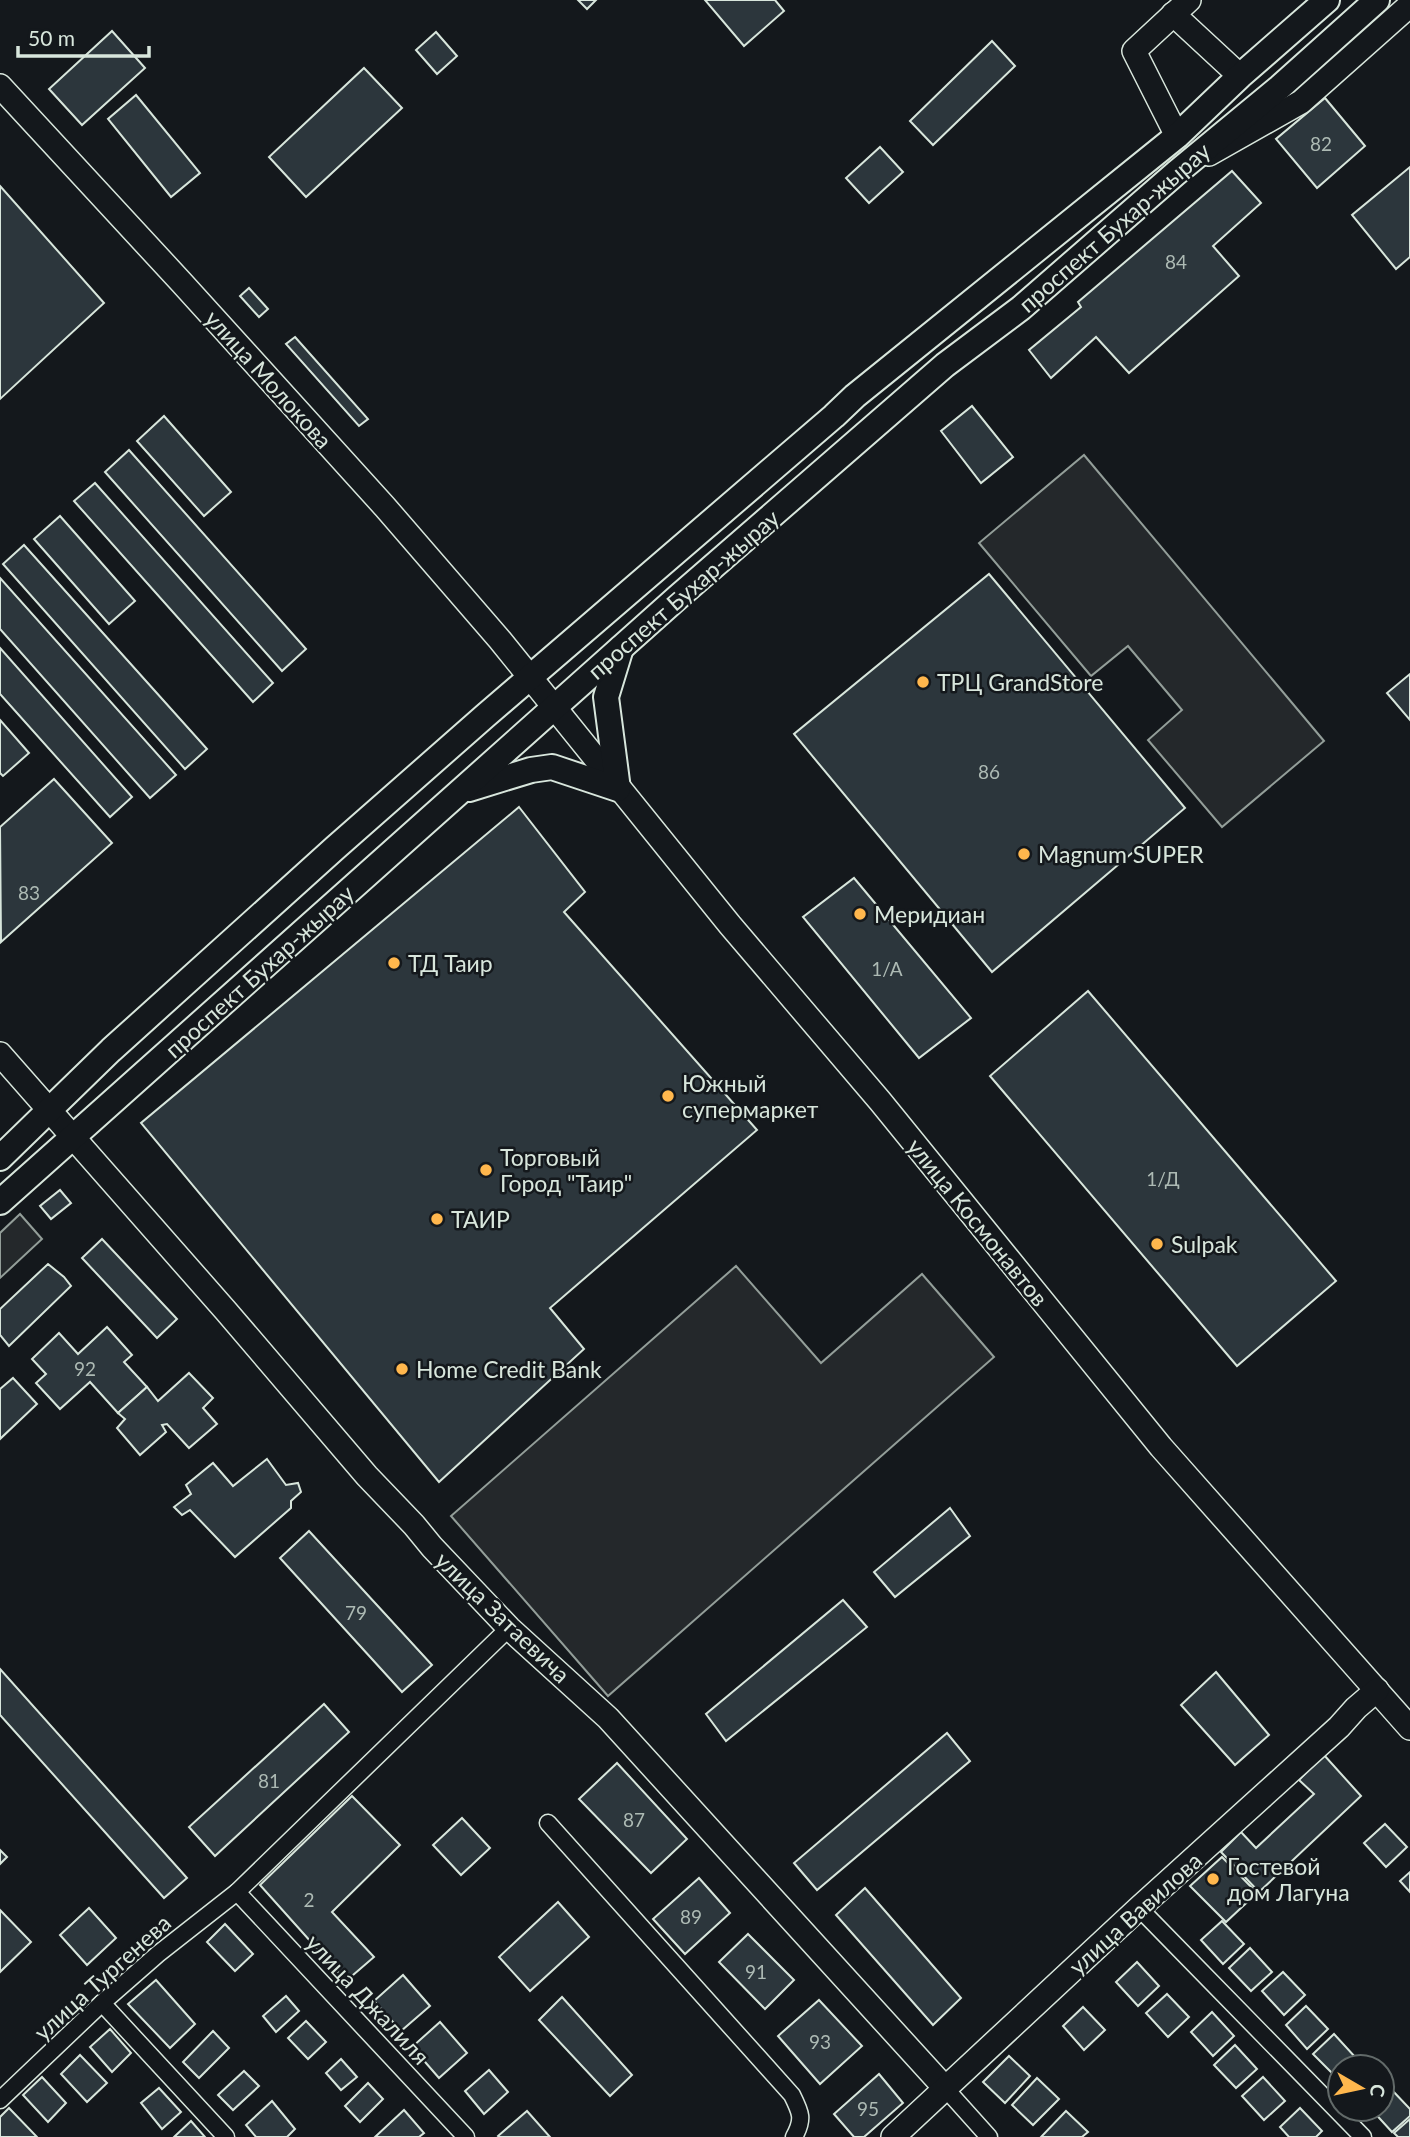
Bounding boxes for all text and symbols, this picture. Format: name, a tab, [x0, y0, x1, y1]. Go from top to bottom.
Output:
scale bar	[18, 14, 149, 58]
text: 50 m	[28, 25, 75, 50]
house number: 82	[1310, 132, 1332, 155]
street label: проспект Бухар-жырау	[1013, 136, 1216, 318]
house number: 84	[1165, 250, 1187, 273]
street label: улица Молокова	[200, 304, 338, 454]
street label: проспект Бухар-жырау	[582, 503, 785, 685]
place label: ТРЦ GrandStore	[937, 668, 1103, 696]
marker: ТРЦ GrandStore	[915, 674, 931, 690]
house number: 86	[978, 760, 1000, 783]
place label: Magnum SUPER	[1038, 840, 1204, 868]
marker: Magnum SUPER	[1016, 846, 1032, 862]
street label: проспект Бухар-жырау	[159, 879, 359, 1063]
house number: 83	[18, 881, 40, 904]
place label: Меридиан	[874, 900, 985, 928]
marker: Меридиан	[852, 906, 868, 922]
place label: ТД Таир	[408, 949, 493, 977]
marker: ТД Таир	[386, 955, 402, 971]
house number: 1/А	[871, 957, 903, 980]
place label: Южный супермаркет	[682, 1069, 819, 1123]
marker: Южный супермаркет	[660, 1088, 676, 1104]
street label: улица Космонавтов	[902, 1132, 1054, 1312]
place label: Торговый Город "Таир"	[500, 1143, 632, 1197]
marker: Торговый Город "Таир"	[478, 1162, 494, 1178]
house number: 1/Д	[1146, 1167, 1180, 1190]
place label: ТАИР	[451, 1205, 510, 1233]
marker: ТАИР	[429, 1211, 445, 1227]
place label: Sulpak	[1171, 1230, 1238, 1258]
marker: Sulpak	[1149, 1236, 1165, 1252]
place label: Home Credit Bank	[416, 1355, 602, 1383]
house number: 92	[74, 1357, 96, 1380]
marker: Home Credit Bank	[394, 1361, 410, 1377]
street label: улица Затаевича	[430, 1546, 576, 1688]
house number: 79	[345, 1601, 367, 1624]
house number: 81	[258, 1769, 280, 1792]
house number: 87	[623, 1808, 645, 1831]
street label: улица Вавилова	[1063, 1846, 1207, 1980]
place label: Гостевой дом Лагуна	[1227, 1852, 1350, 1906]
marker: Гостевой дом Лагуна	[1205, 1871, 1221, 1887]
house number: 2	[303, 1888, 315, 1911]
house number: 89	[680, 1905, 702, 1928]
street label: улица Тургенева	[28, 1908, 176, 2046]
street label: улица Джалиля	[301, 1928, 435, 2070]
house number: 91	[745, 1960, 767, 1983]
house number: 93	[809, 2030, 831, 2053]
north arrow	[1326, 2053, 1396, 2123]
text: С	[1366, 2083, 1391, 2099]
house number: 95	[857, 2097, 879, 2120]

